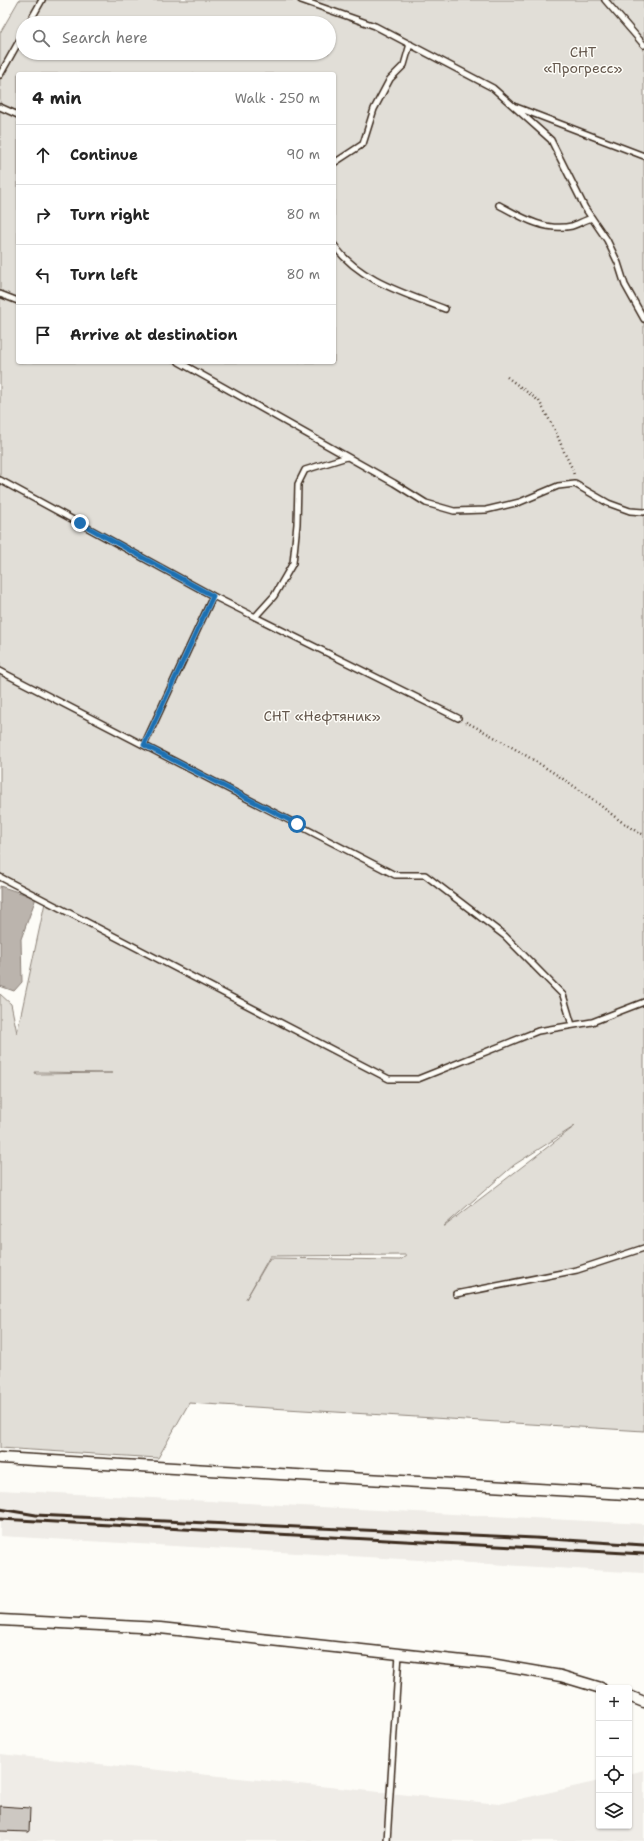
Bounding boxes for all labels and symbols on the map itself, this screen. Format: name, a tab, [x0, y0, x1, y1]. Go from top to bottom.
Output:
park label: СНТ «Прогресс»	[544, 43, 623, 77]
route end	[71, 514, 89, 532]
park label: СНТ «Нефтяник»	[263, 707, 381, 725]
route start	[288, 815, 306, 833]

